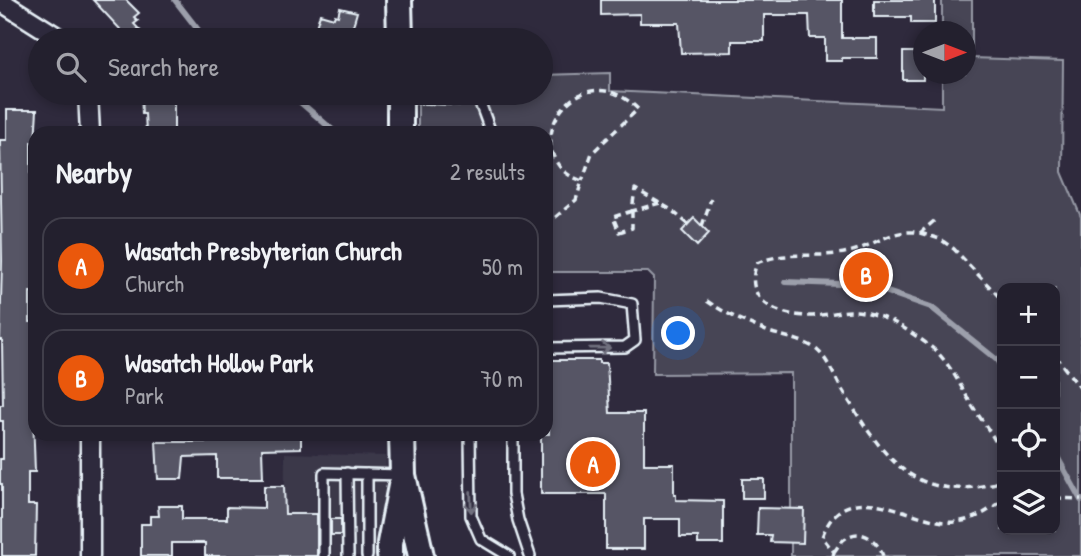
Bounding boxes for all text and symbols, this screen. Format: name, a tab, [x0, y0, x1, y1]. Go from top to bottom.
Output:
north arrow	[913, 21, 976, 84]
search box	[28, 28, 553, 105]
icon: search	[52, 48, 90, 86]
text: Search here	[108, 49, 219, 84]
text: Nearby	[56, 152, 132, 192]
text: 2 results	[450, 156, 525, 187]
text: Wasatch Presbyterian Church	[125, 233, 402, 268]
pin: B	[843, 249, 889, 301]
text: A	[75, 251, 87, 282]
text: 50 m	[482, 251, 523, 282]
text: Church	[125, 268, 184, 299]
map controls	[997, 283, 1060, 535]
button: +	[997, 283, 1060, 346]
your location	[661, 316, 695, 350]
one-way arrow	[589, 341, 612, 354]
text: Wasatch Hollow Park	[125, 345, 313, 380]
button: −	[997, 346, 1060, 409]
text: B	[75, 363, 87, 394]
text: 70 m	[480, 363, 523, 394]
text: Park	[125, 380, 163, 411]
button: locate	[997, 409, 1060, 472]
pin: A	[570, 438, 616, 490]
button: layers	[997, 472, 1060, 535]
one-way arrow	[464, 490, 477, 513]

